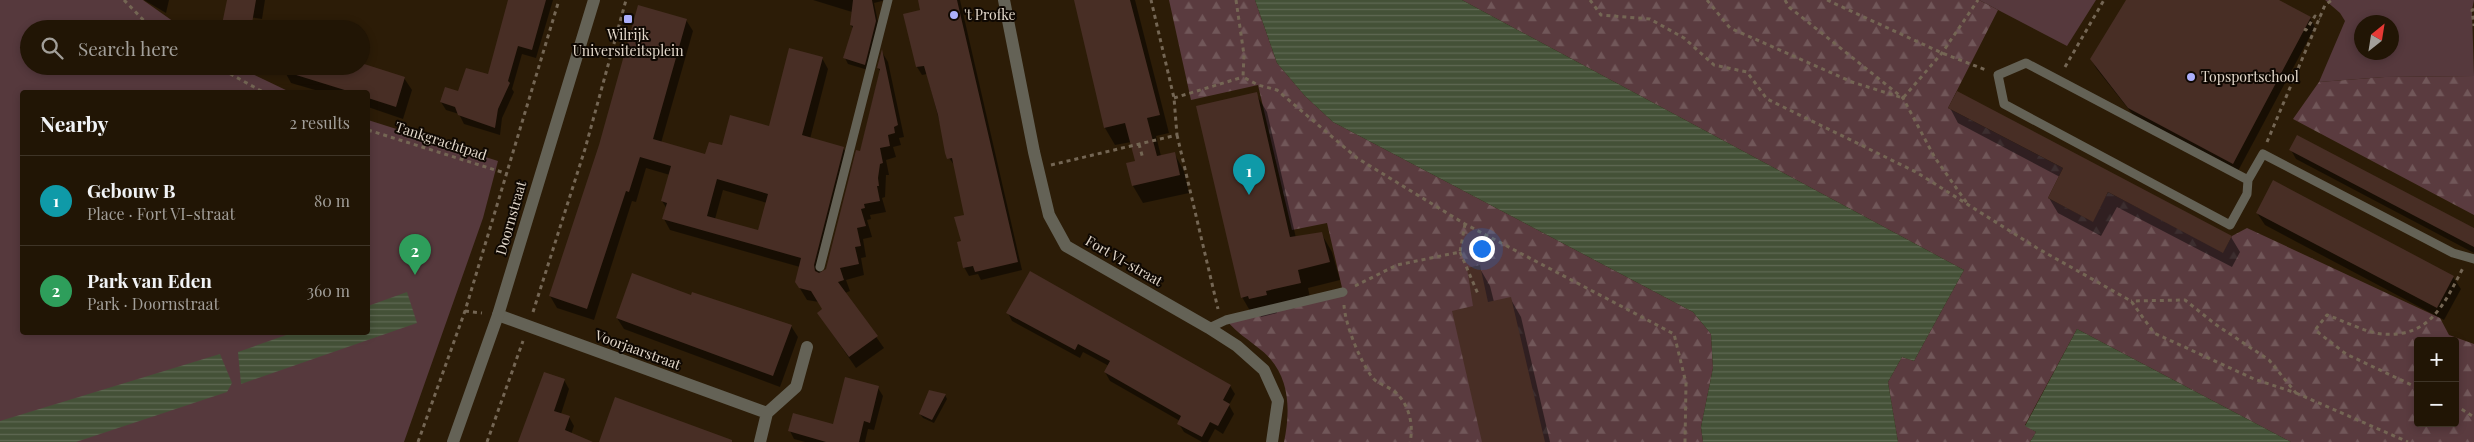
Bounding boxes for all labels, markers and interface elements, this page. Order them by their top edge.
place label: 't Profke [964,5,1016,24]
marker: 't Profke [948,9,960,21]
marker: Wilrijk Universiteitsplein [622,13,634,25]
north arrow [2354,15,2399,60]
search box [20,20,370,75]
place label: Wilrijk Universiteitsplein [572,25,684,60]
icon: search [38,34,66,62]
text: Search here [78,35,178,61]
place label: Topsportschool [2201,67,2299,86]
marker: Topsportschool [2185,71,2197,83]
text: Nearby [40,109,109,137]
text: 2 results [290,112,350,133]
street label: Tankgrachtpad [393,117,489,164]
pin: 1 [1233,154,1265,195]
text: Gebouw B [87,177,175,203]
street label: Doornstraat [491,178,530,257]
text: 1 [53,190,59,211]
text: 80 m [314,190,350,211]
text: Place · Fort VI-straat [87,203,235,224]
street label: Fort VI-straat [1082,231,1167,291]
pin: 2 [399,234,431,275]
your location [1469,236,1495,262]
text: Park van Eden [87,267,212,293]
text: 2 [52,280,60,301]
text: 360 m [307,280,350,301]
text: Park · Doornstraat [87,293,219,314]
street label: Voorjaarstraat [592,325,685,374]
map controls [2414,337,2459,427]
button: + [2414,337,2459,382]
button: − [2414,382,2459,427]

